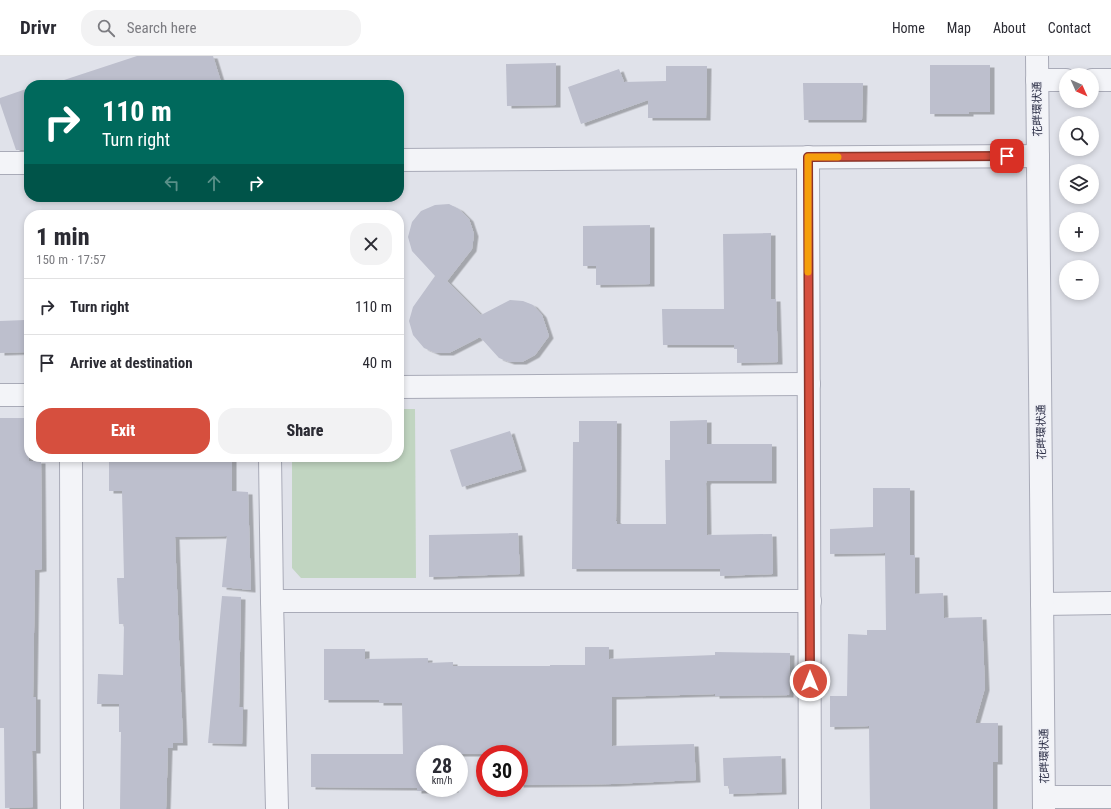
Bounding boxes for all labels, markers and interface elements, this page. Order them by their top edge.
search box [81,10,361,46]
text: Drivr [20,16,57,39]
icon: search [95,17,117,39]
text: Search here [127,19,196,37]
text: Home [892,20,925,36]
text: Map [947,20,971,36]
text: About [993,20,1026,36]
text: Contact [1048,20,1091,36]
north arrow [1059,68,1099,108]
map controls [1059,68,1099,300]
street label: 花畔環状通 [1031,81,1044,137]
text: 110 m [102,95,172,128]
icon: right [36,96,88,148]
button: search [1059,116,1099,156]
text: Turn right [102,129,170,150]
pin [990,139,1024,173]
icon: arrive [996,145,1018,167]
button: layers [1059,164,1099,204]
icon: left [161,172,183,194]
icon: ahead [203,172,225,194]
icon: right [245,172,267,194]
button: + [1059,212,1099,252]
text: 1 min [36,223,90,251]
button: close [350,223,392,265]
text: 150 m · 17:57 [36,252,106,267]
button: − [1059,260,1099,300]
icon: right [36,296,58,318]
text: Turn right [70,298,129,316]
text: 110 m [355,298,392,316]
icon: arrive [36,352,58,374]
text: Arrive at destination [70,354,193,372]
text: 40 m [362,354,392,372]
street label: 花畔環状通 [1035,404,1048,460]
button: Exit [36,408,210,454]
button: Share [218,408,392,454]
position arrow [789,660,831,702]
street label: 花畔環状通 [1038,728,1051,784]
speed limit sign: 30 [476,745,528,797]
text: 28 [432,754,452,778]
text: km/h [432,775,452,786]

